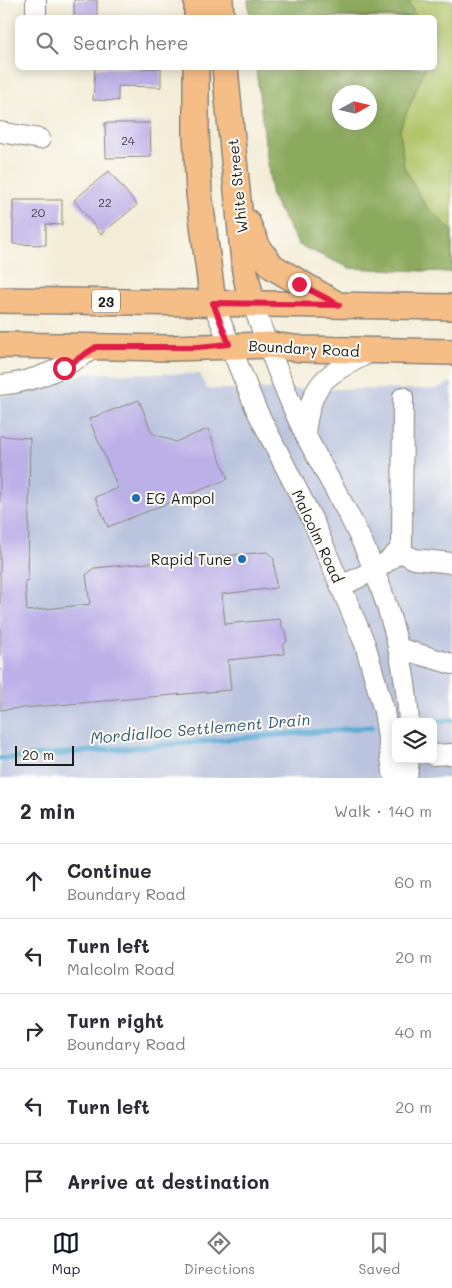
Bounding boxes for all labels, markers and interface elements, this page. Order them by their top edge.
search box [15,15,437,70]
icon: search [33,29,61,57]
text: Search here [73,30,189,55]
north arrow [332,85,377,130]
house number: 24 [121,132,135,148]
street label: White Street [222,138,252,234]
house number: 22 [98,194,112,210]
house number: 20 [31,204,46,220]
route end [288,273,311,296]
road number: 23 [92,290,120,312]
street label: Boundary Road [248,335,360,361]
route start [53,357,76,380]
street label: Malcolm Road [288,486,348,586]
place label: EG Ampol [146,488,215,508]
marker: EG Ampol [130,492,142,504]
place label: Rapid Tune [151,549,232,569]
marker: Rapid Tune [236,553,248,565]
water label: Mordialloc Settlement Drain [89,708,311,748]
map controls [392,718,437,763]
button: layers [392,718,437,763]
scale bar [15,743,74,766]
text: 20 m [22,745,54,764]
text: 2 min [20,797,75,824]
text: Walk · 140 m [334,800,432,821]
text: Continue [67,858,152,883]
icon: ahead [20,867,48,895]
text: 60 m [395,871,432,892]
text: Boundary Road [67,883,186,904]
text: Turn left [67,933,150,958]
icon: left [20,942,48,970]
text: 20 m [395,946,432,967]
text: Malcolm Road [67,958,174,979]
text: Turn right [67,1008,164,1033]
icon: right [20,1017,48,1045]
text: 40 m [395,1021,432,1042]
text: Boundary Road [67,1033,186,1054]
icon: left [20,1092,48,1120]
text: Turn left [67,1094,150,1119]
text: 20 m [395,1096,432,1117]
icon: arrive [20,1167,48,1195]
text: Arrive at destination [67,1169,270,1194]
tab: Map [52,1229,80,1278]
tab: Directions [184,1229,255,1278]
tab: Saved [359,1229,400,1278]

